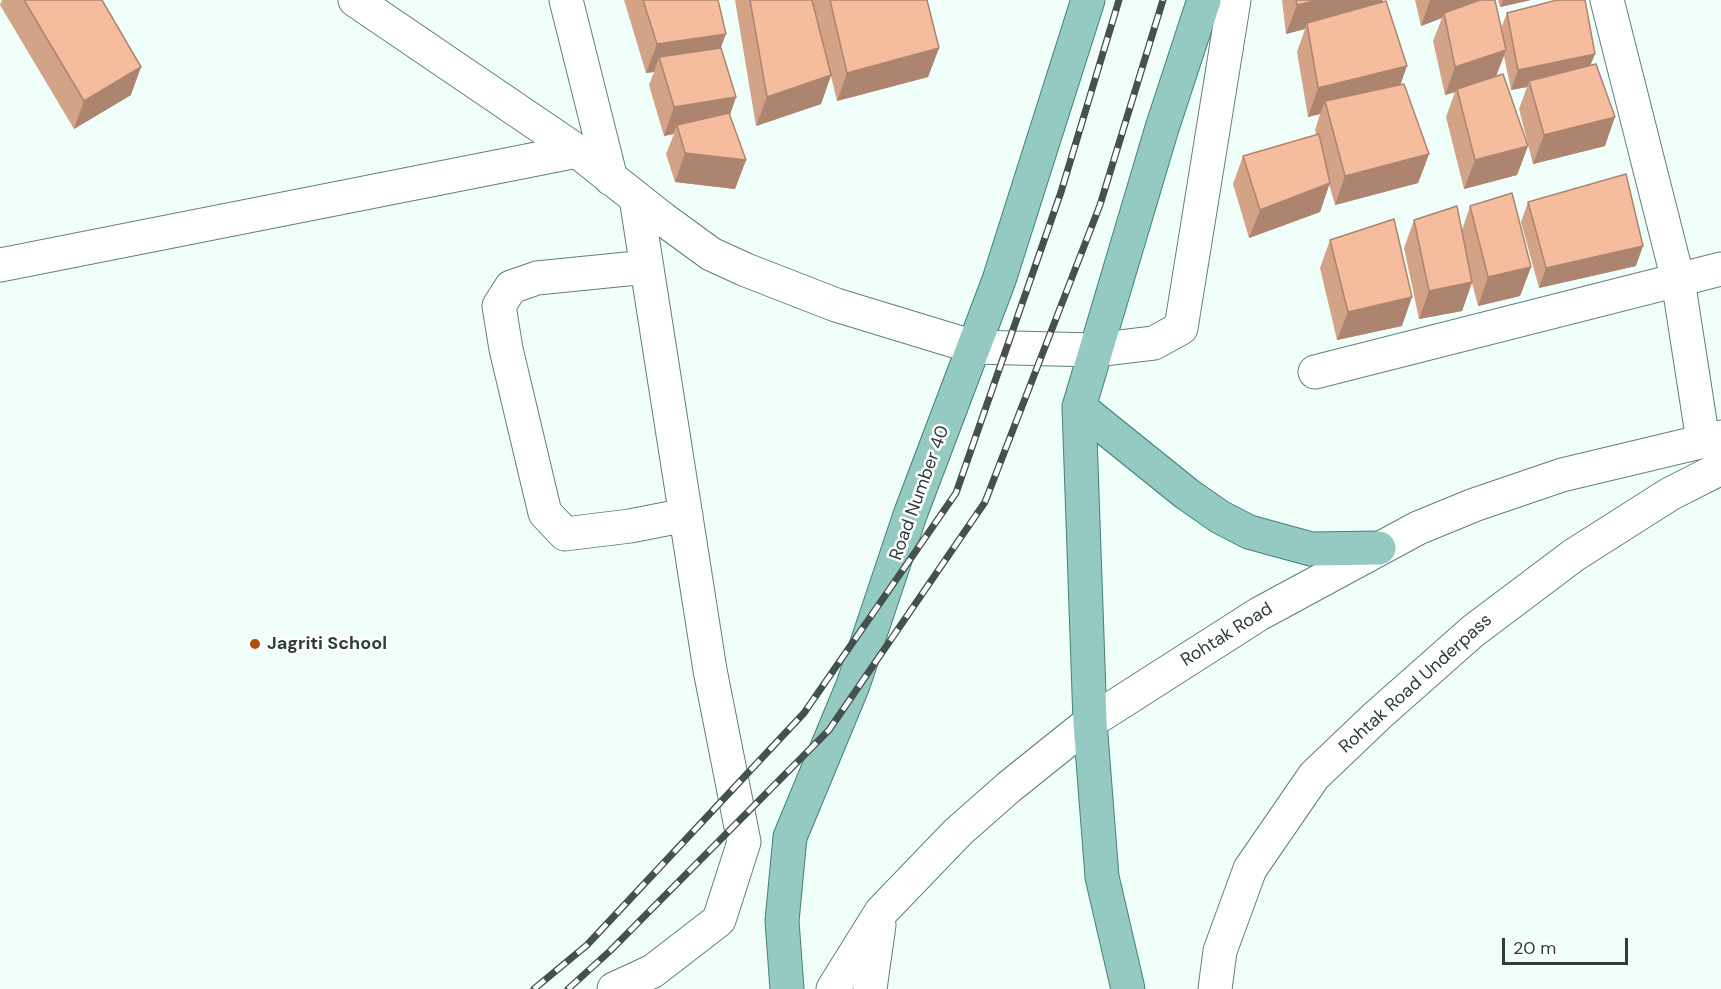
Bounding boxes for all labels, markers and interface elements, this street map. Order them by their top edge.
street label: Road Number 40 [886,423,954,563]
street label: Rohtak Road [1177,598,1277,672]
street label: Rohtak Road Underpass [1335,610,1497,758]
place label: Jagriti School [267,633,387,655]
marker: Jagriti School [248,637,262,651]
scale bar [1505,926,1631,964]
text: 20 m [1513,936,1556,960]

